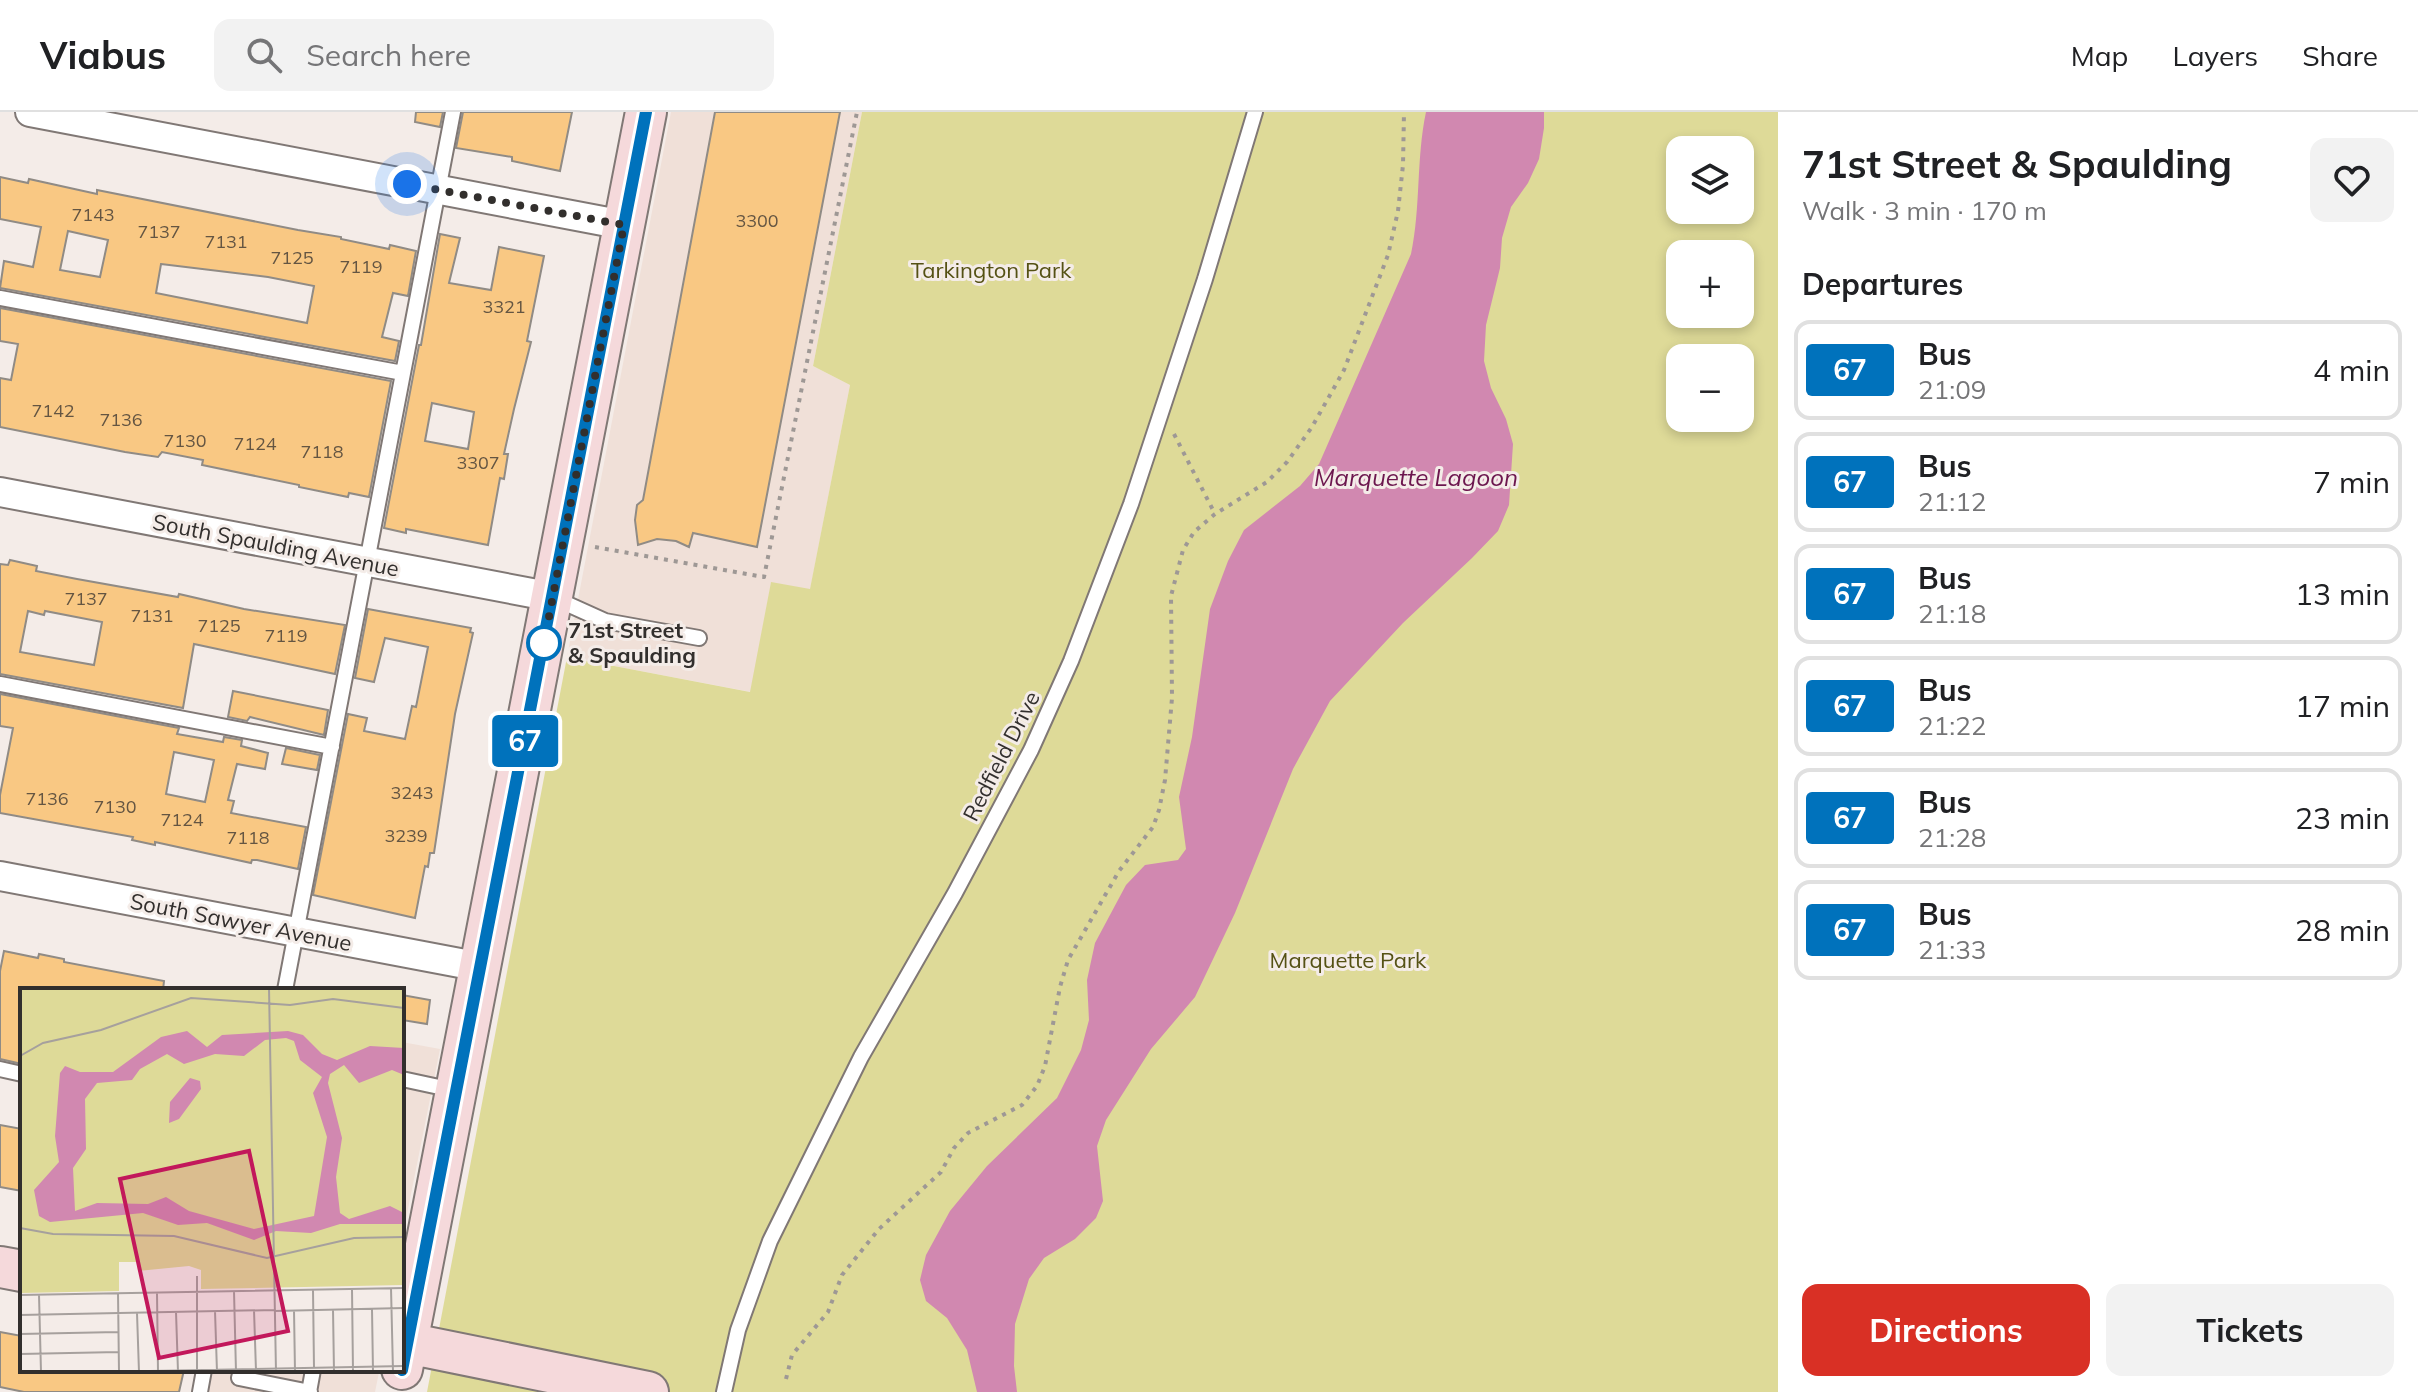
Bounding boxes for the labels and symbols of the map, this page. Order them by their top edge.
your location [387,164,427,204]
house number: 7143 [71,203,115,226]
house number: 3300 [735,209,779,232]
house number: 7137 [137,220,181,243]
house number: 7131 [204,230,248,253]
house number: 7125 [270,246,314,269]
house number: 7119 [339,255,383,278]
park label: Tarkington Park [911,256,1072,284]
house number: 3321 [482,295,526,318]
house number: 7142 [31,399,75,422]
house number: 7136 [99,408,143,431]
house number: 7130 [163,429,207,452]
house number: 7124 [233,432,277,455]
house number: 7118 [300,440,344,463]
house number: 3307 [456,451,500,474]
water label: Marquette Lagoon [1314,462,1518,492]
street label: South Spaulding Avenue [150,507,402,583]
house number: 7137 [64,587,108,610]
house number: 7131 [130,604,174,627]
house number: 7125 [197,614,241,637]
place label: 71st Street & Spaulding [568,616,696,669]
house number: 7119 [264,624,308,647]
marker: 71st Street & Spaulding [527,626,561,660]
street label: Redfield Drive [956,686,1046,826]
line badge: 67 [489,715,561,767]
house number: 3243 [390,781,434,804]
house number: 7136 [25,787,69,810]
house number: 7130 [93,795,137,818]
house number: 7124 [160,808,204,831]
house number: 3239 [384,824,428,847]
house number: 7118 [226,826,270,849]
street label: South Sawyer Avenue [128,887,354,957]
park label: Marquette Park [1270,946,1427,974]
inset map [20,988,404,1372]

